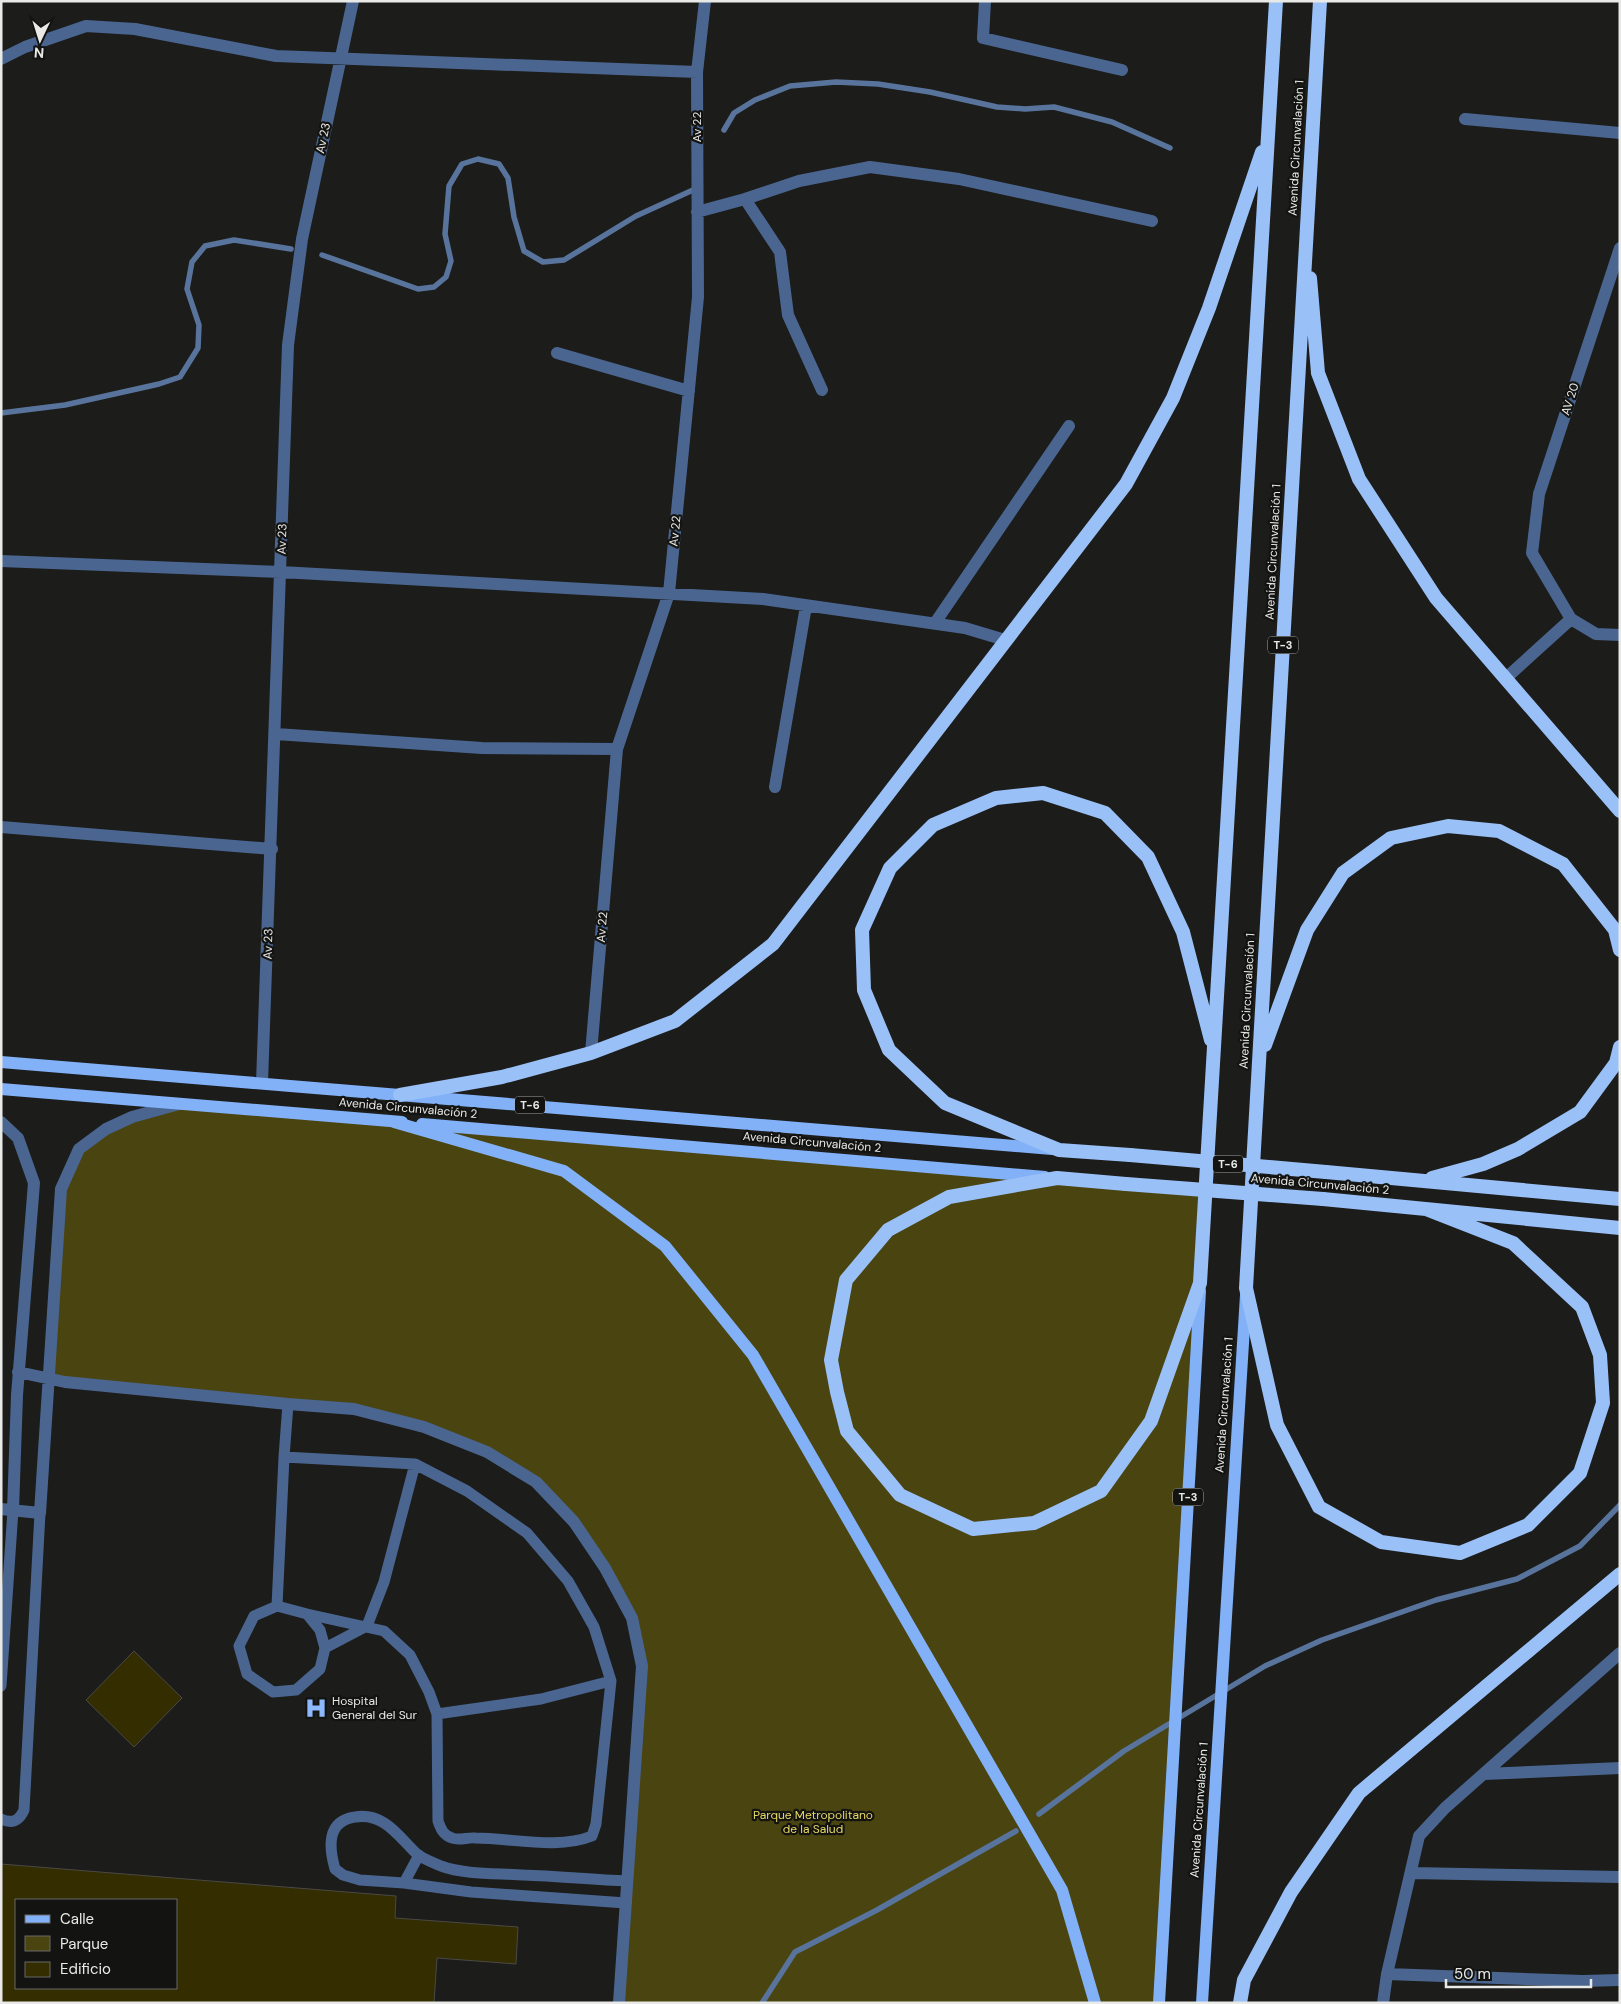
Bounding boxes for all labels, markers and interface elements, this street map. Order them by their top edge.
north arrow [15,15,65,65]
text: N [33,44,45,62]
street label: Avenida Circunvalación 1 [1284,80,1308,216]
street label: Av 22 [689,112,705,142]
street label: Av 23 [312,121,334,155]
street label: AV 20 [1557,381,1583,417]
street label: Avenida Circunvalación 1 [1261,484,1285,620]
street label: Av 22 [665,515,685,547]
street label: Av 23 [273,523,291,555]
road number: T-3 [1268,636,1298,654]
street label: Av 22 [593,911,611,943]
street label: Av 23 [259,928,277,960]
street label: Avenida Circunvalación 1 [1235,933,1259,1069]
street label: Avenida Circunvalación 2 [338,1094,478,1122]
road number: T-6 [515,1096,545,1114]
street label: Avenida Circunvalación 2 [742,1128,882,1156]
road number: T-6 [1213,1156,1243,1172]
street label: Avenida Circunvalación 2 [1250,1170,1390,1198]
street label: Avenida Circunvalación 1 [1211,1337,1237,1473]
road number: T-3 [1173,1488,1203,1505]
place label: Hospital General del Sur [332,1693,417,1723]
hospital icon: Hospital General del Sur [303,1695,329,1721]
street label: Avenida Circunvalación 1 [1186,1742,1212,1878]
park label: Parque Metropolitano de la Salud [753,1807,873,1837]
legend [15,1899,178,1989]
text: Calle [60,1909,94,1929]
text: Parque [60,1934,108,1954]
scale bar [1446,1956,1591,1988]
text: Edificio [60,1959,111,1979]
text: 50 m [1454,1964,1491,1984]

